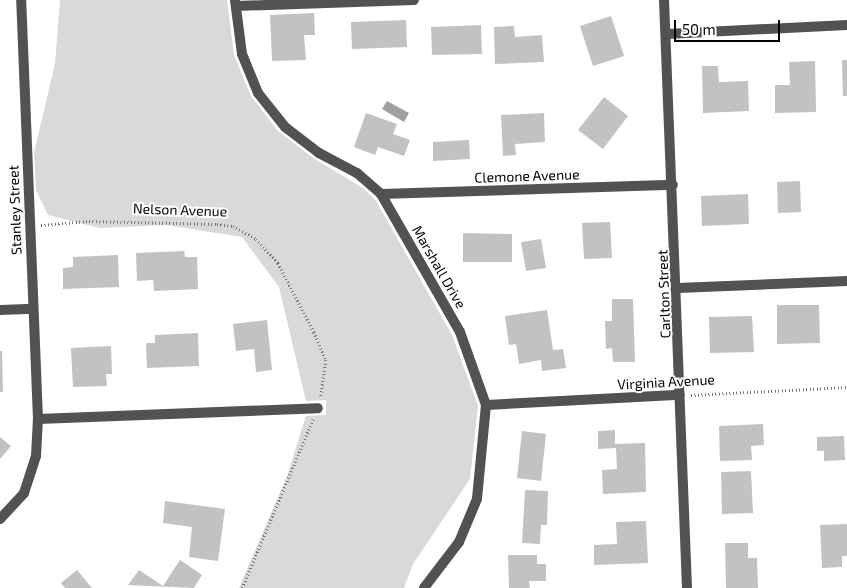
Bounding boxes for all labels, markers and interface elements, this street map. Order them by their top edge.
scale bar [677,10,783,42]
text: 50 m [682,20,716,38]
street label: Stanley Street [5,165,25,255]
street label: Clemone Avenue [474,166,580,186]
street label: Nelson Avenue [132,200,228,220]
street label: Marshall Drive [408,222,470,312]
street label: Carlton Street [654,249,674,339]
street label: Virginia Avenue [617,371,715,393]

